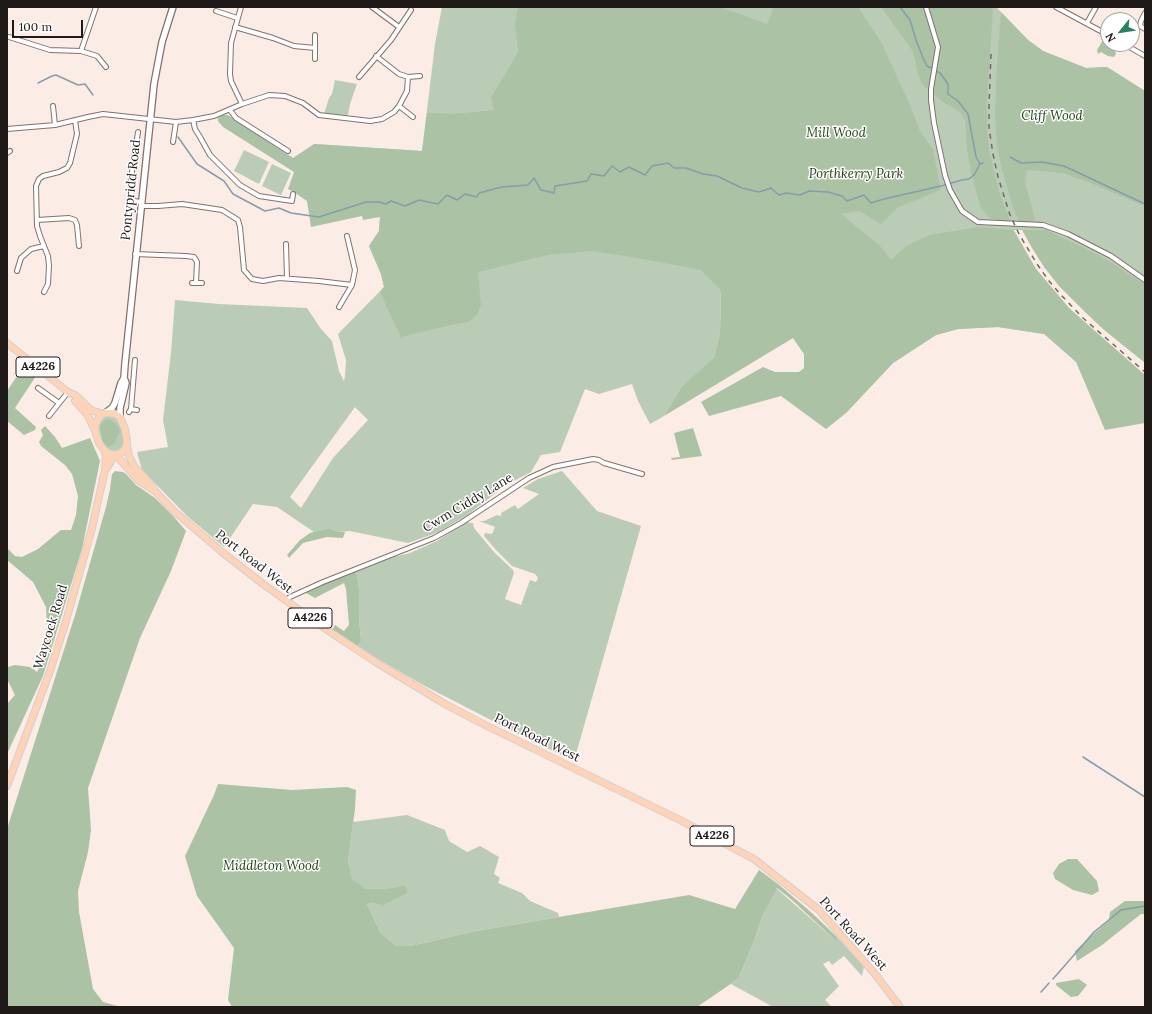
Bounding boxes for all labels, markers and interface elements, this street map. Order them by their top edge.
scale bar [14,12,85,38]
north arrow [1100,12,1140,52]
text: 100 m [19,19,52,34]
text: N [1102,30,1119,45]
park label: Cliff Wood [1021,108,1083,124]
park label: Mill Wood [806,125,866,141]
street label: Pontypridd Road [118,139,144,241]
park label: Porthkerry Park [809,166,903,182]
road number: A4226 [16,357,60,377]
street label: Cwm Ciddy Lane [420,470,516,536]
street label: Port Road West [212,527,296,597]
street label: Waycock Road [31,583,71,671]
road number: A4226 [288,608,332,628]
street label: Port Road West [492,710,582,766]
road number: A4226 [690,826,734,846]
park label: Middleton Wood [223,858,319,874]
street label: Port Road West [816,894,890,974]

